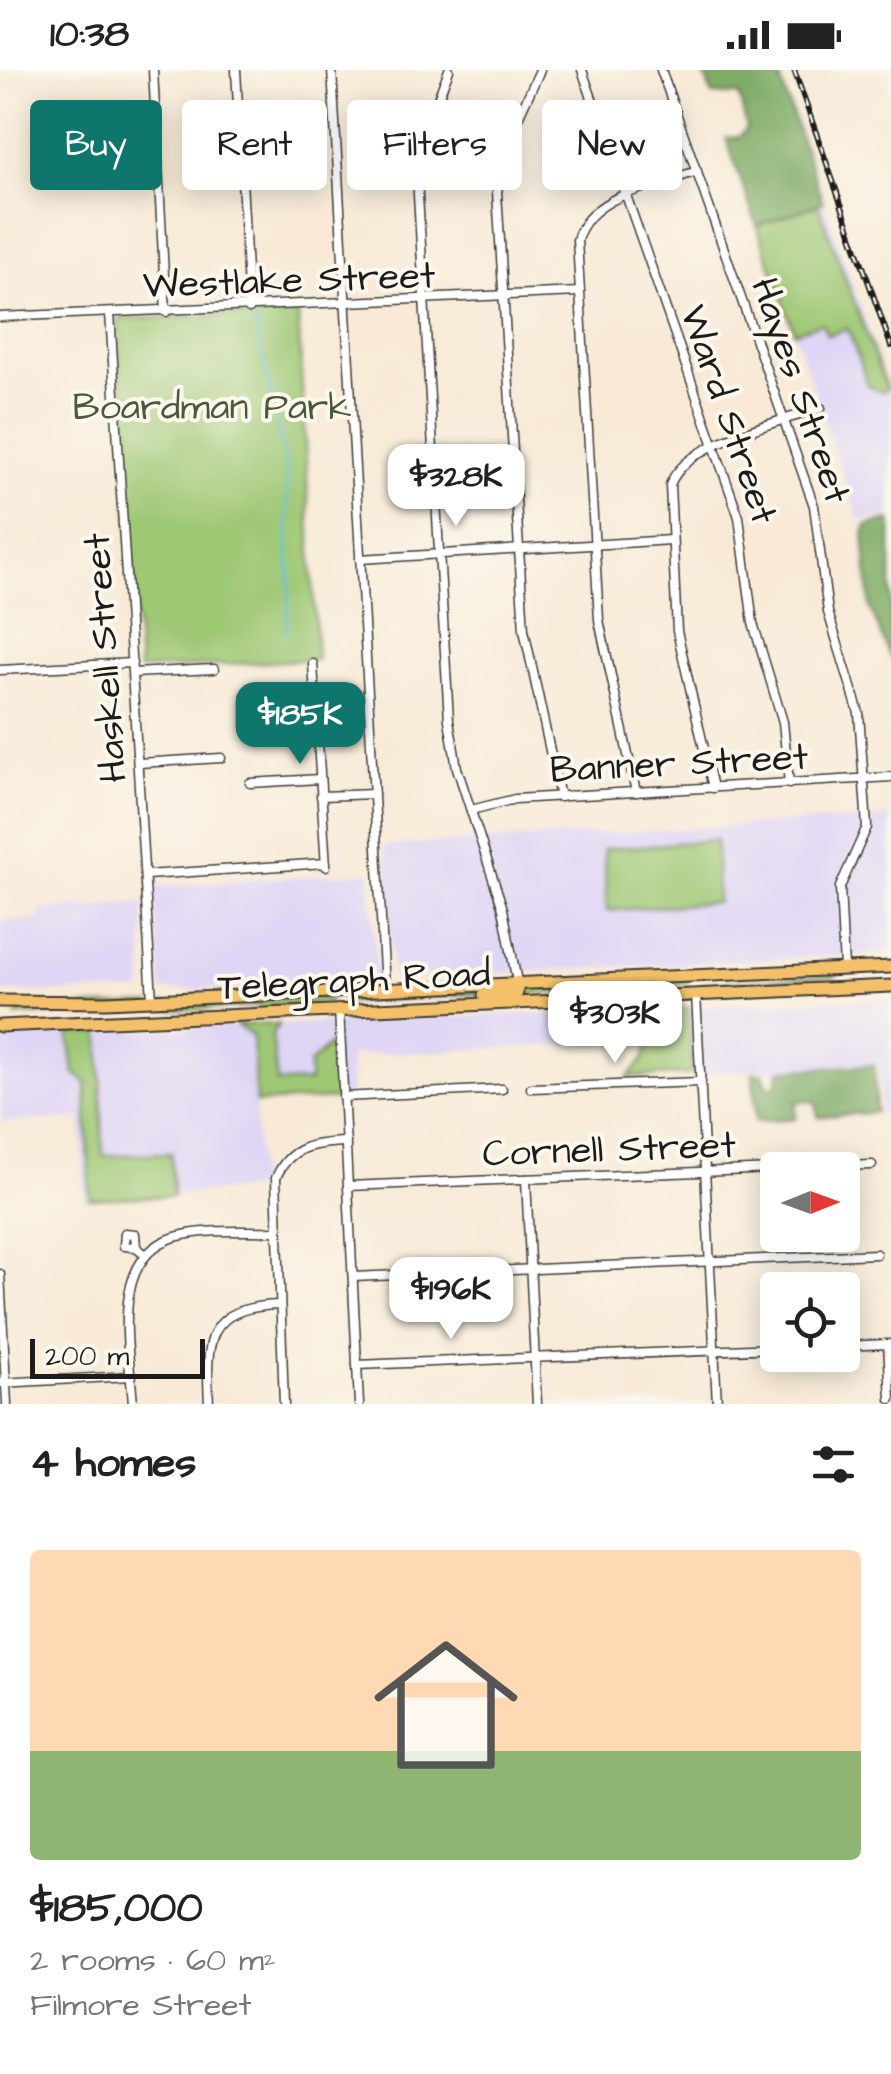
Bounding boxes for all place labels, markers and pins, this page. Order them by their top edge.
pin: $328K [386,444,526,529]
pin: $185K [230,682,370,767]
pin: $303K [545,981,685,1066]
pin: $196K [381,1257,521,1342]

